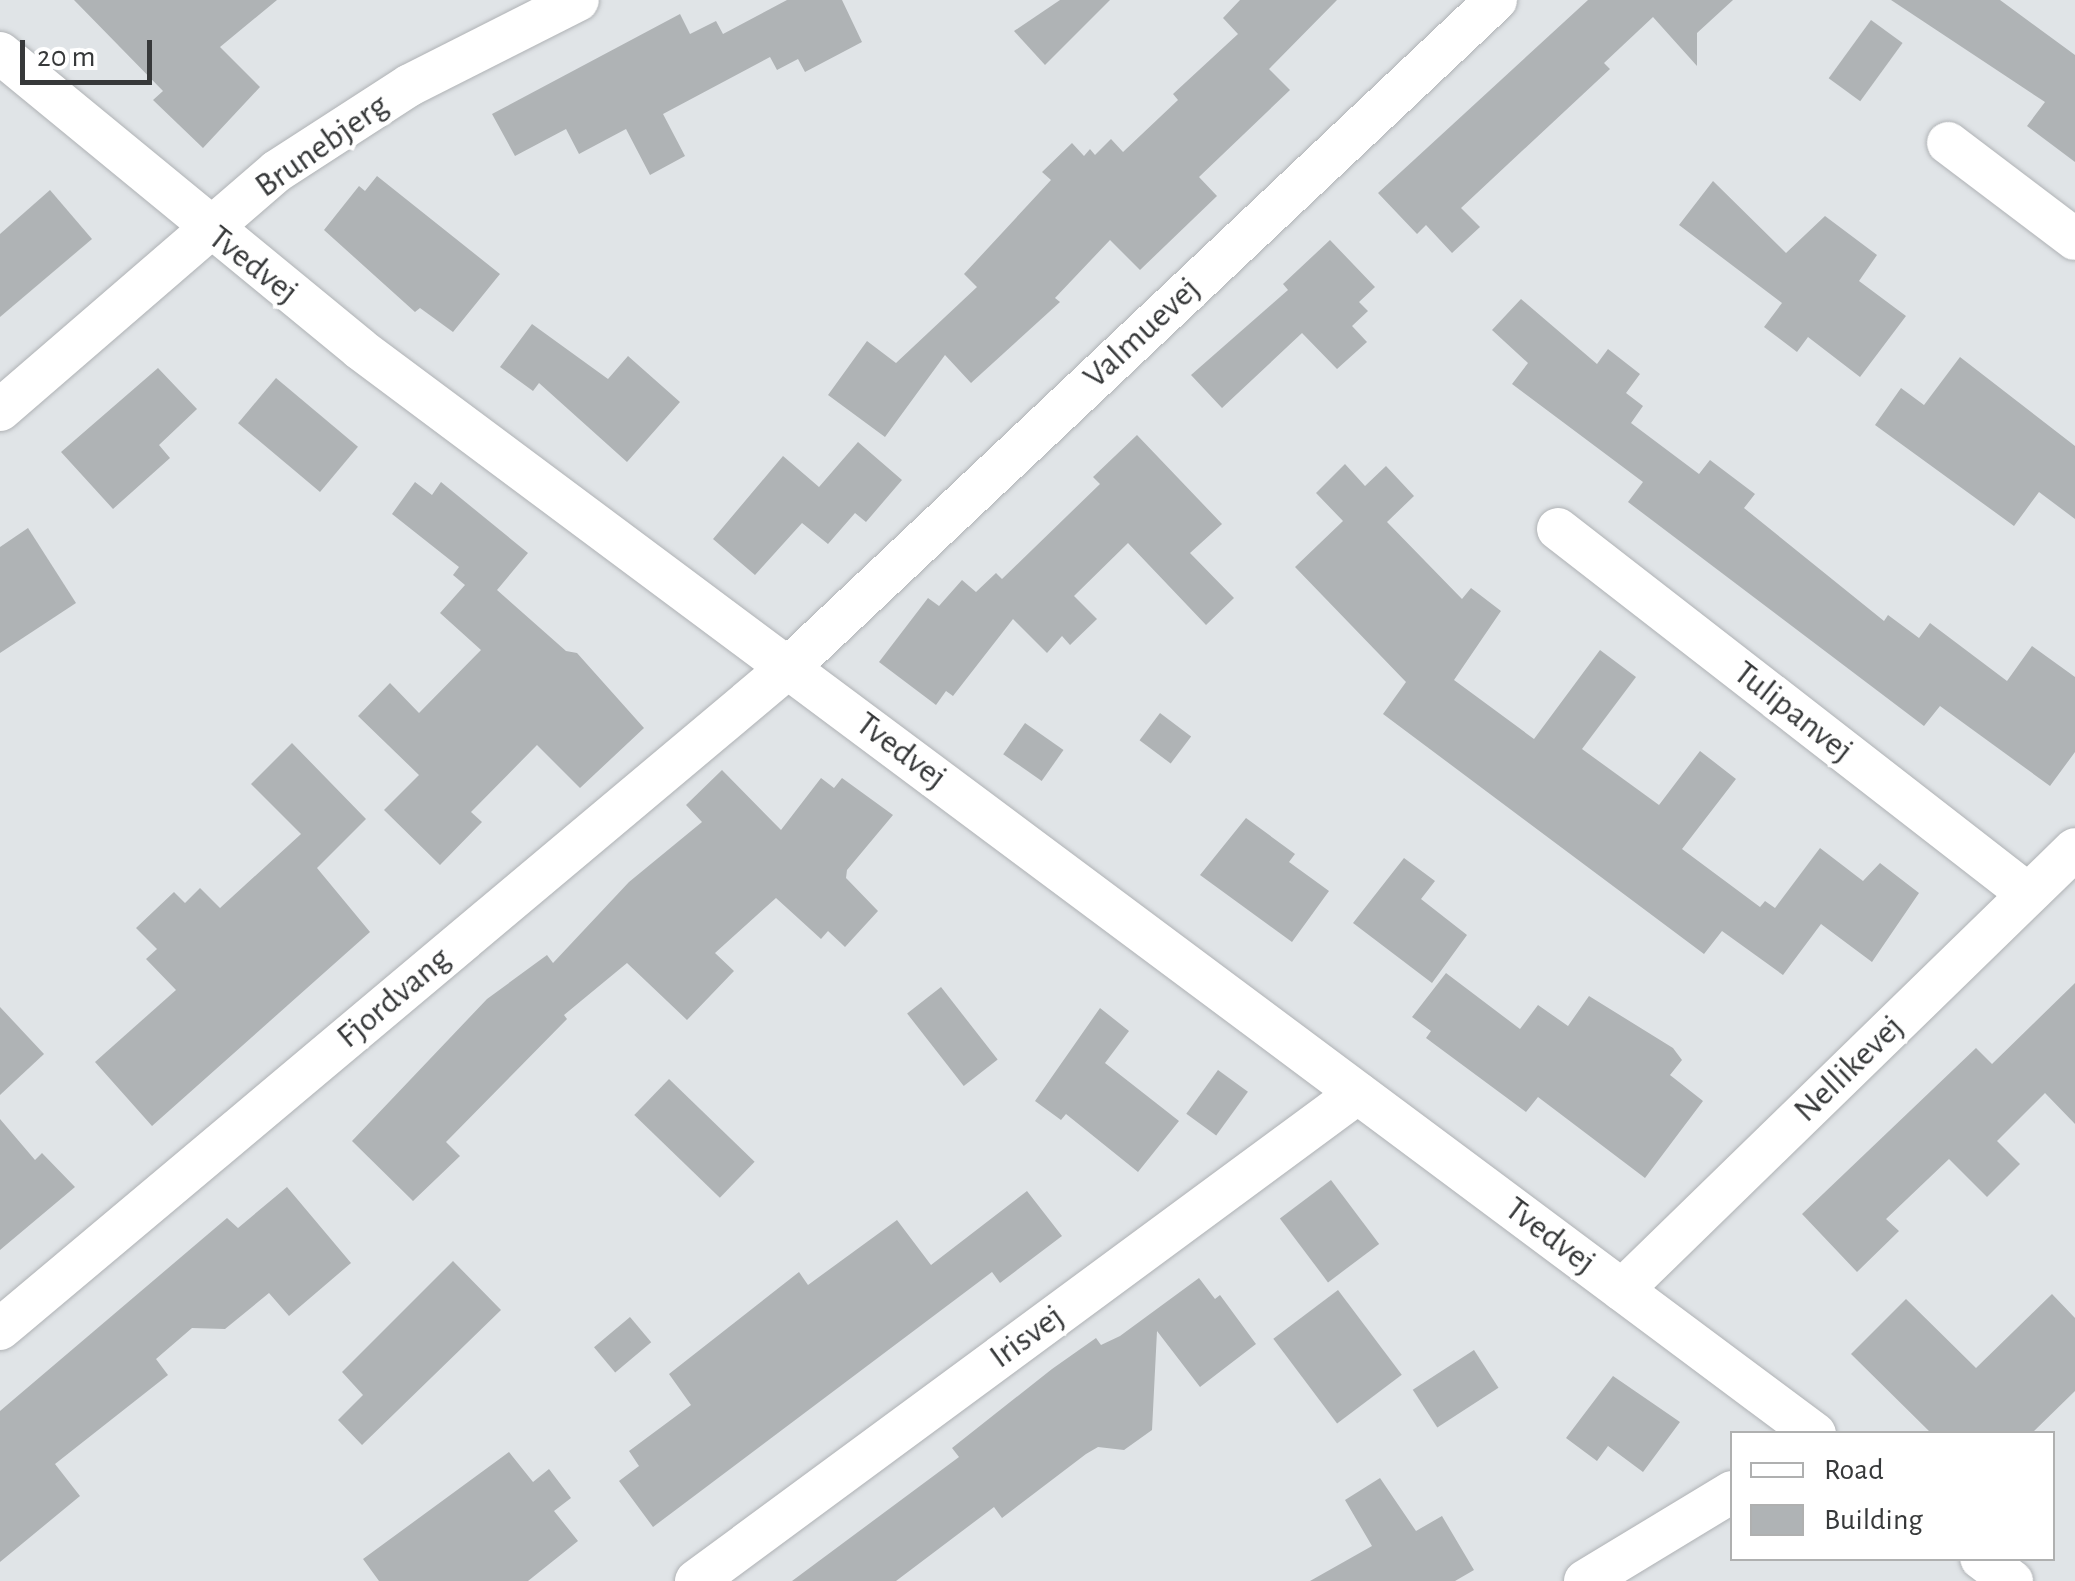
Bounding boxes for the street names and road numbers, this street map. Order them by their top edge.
street label: Brunebjerg [247,85,397,207]
street label: Tvedvej [199,217,307,313]
street label: Valmuevej [1075,268,1209,398]
street label: Tulipanvej [1725,652,1861,772]
street label: Tvedvej [847,703,955,799]
street label: Fjordvang [328,938,460,1058]
street label: Nellikevej [1785,1007,1913,1131]
street label: Tvedvej [1496,1188,1604,1284]
street label: Irisvej [982,1296,1072,1378]

